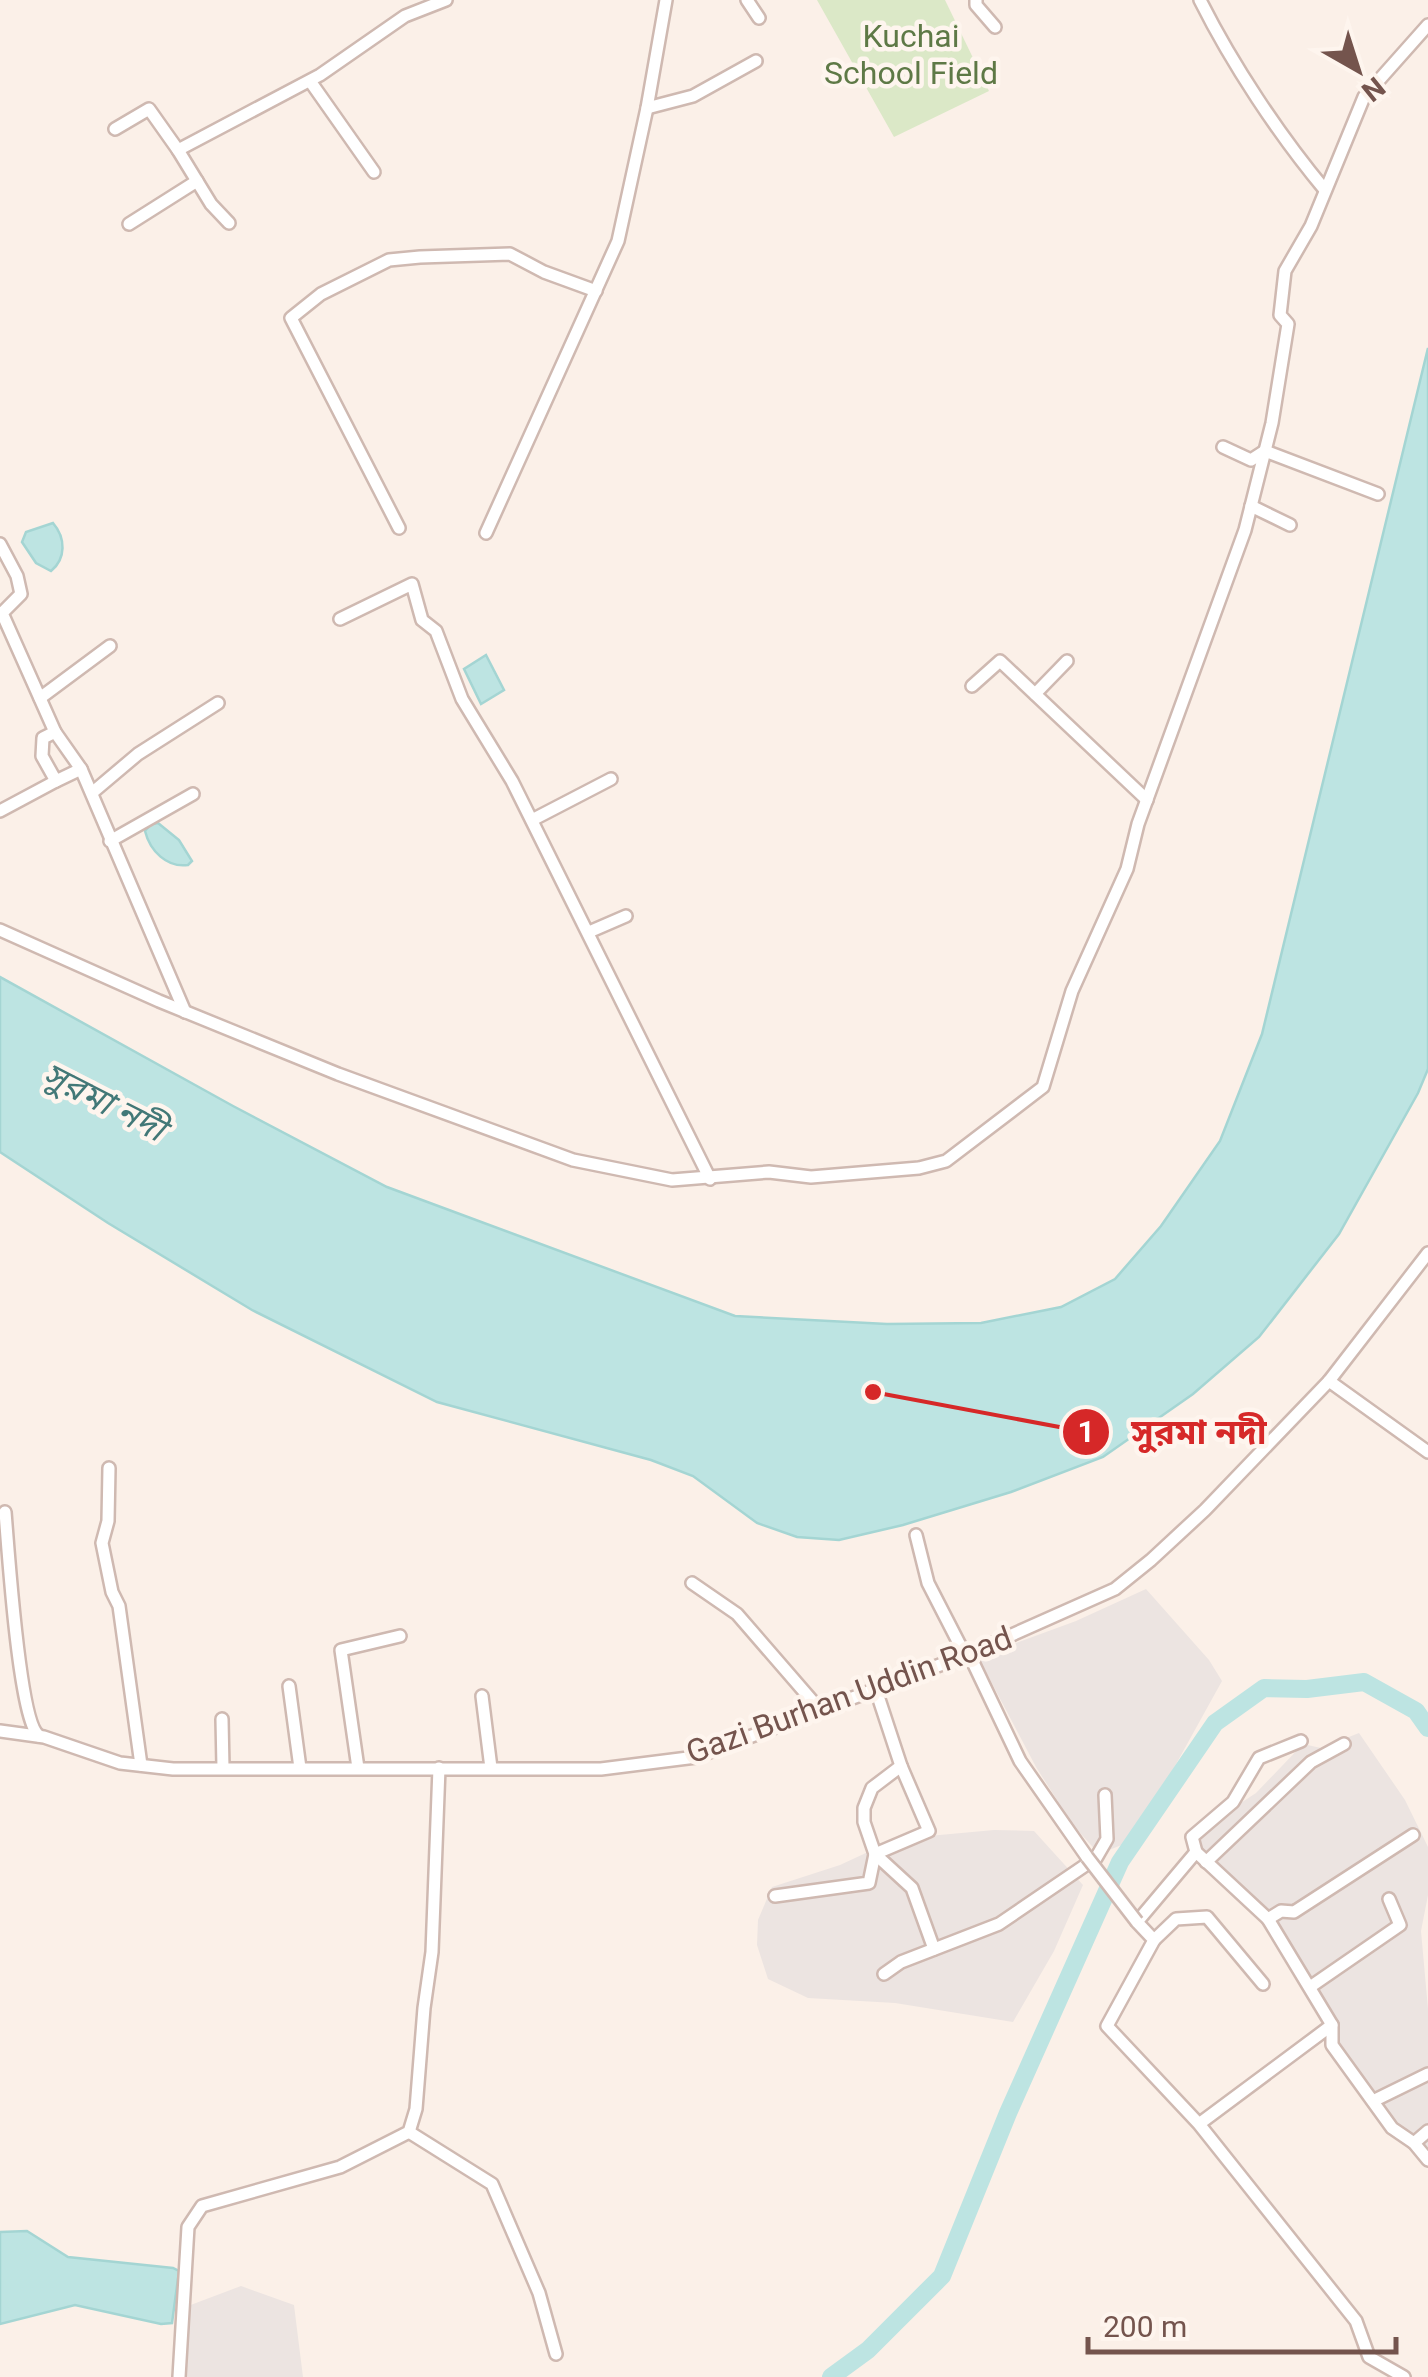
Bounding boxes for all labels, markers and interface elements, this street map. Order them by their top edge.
park label: Kuchai School Field [824,17,998,92]
north arrow [1308,20,1408,120]
text: N [1355,70,1391,108]
water label: সুরমা নদী [36,1054,178,1153]
callout: সুরমা নদী [1061,1399,1287,1464]
text: সুরমা নদী [1130,1412,1268,1453]
text: 1 [1077,1414,1095,1449]
street label: Gazi Burhan Uddin Road [681,1618,1017,1772]
scale bar [1088,2292,1396,2354]
text: 200 m [1103,2309,1187,2344]

